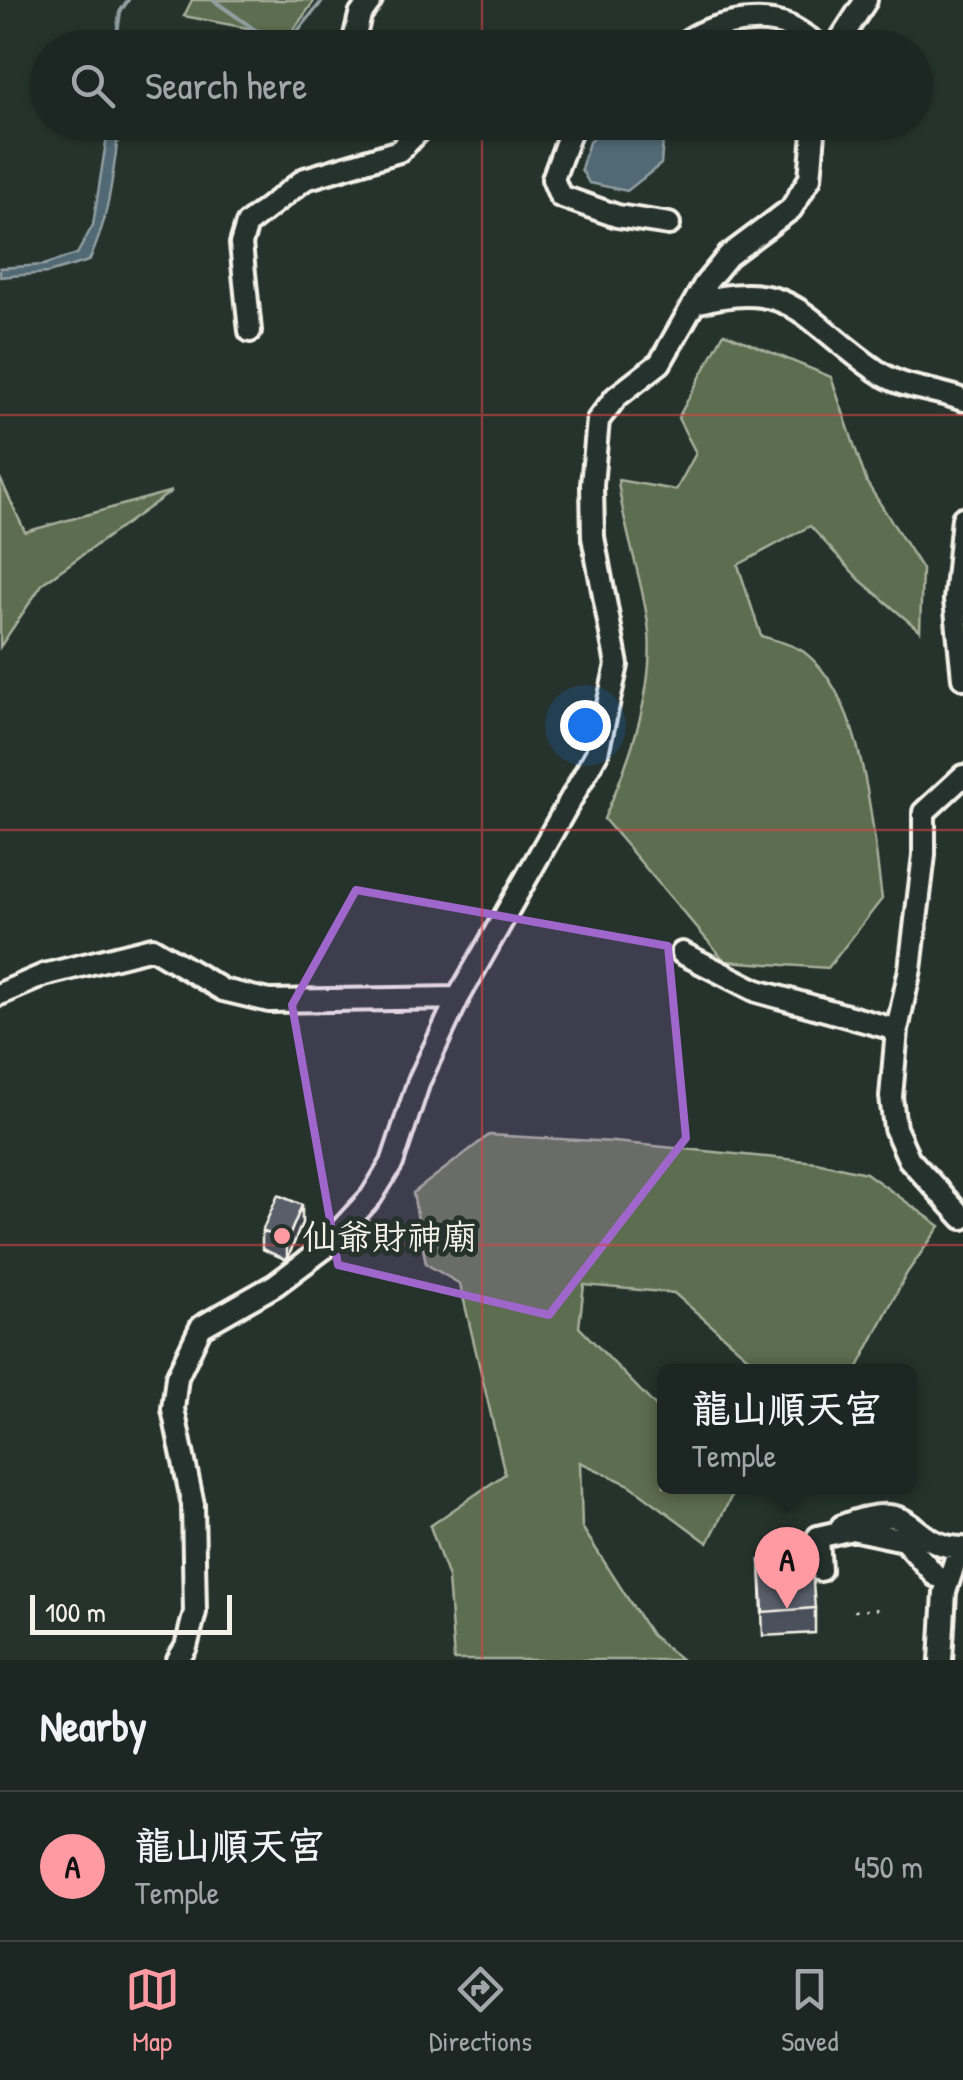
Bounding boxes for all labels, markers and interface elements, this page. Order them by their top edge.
search box [30,30,933,140]
icon: search [65,58,120,113]
text: Search here [145,59,307,111]
your location [560,700,611,751]
place label: 仙爺財神廟 [302,1213,477,1260]
marker: 仙爺財神廟 [271,1225,293,1247]
popup [657,1364,917,1494]
text: 龍山順天宮 [692,1382,882,1434]
text: Temple [692,1434,776,1477]
pin: A [754,1526,820,1609]
scale bar [30,1590,232,1634]
text: 100 m [45,1593,106,1631]
text: Nearby [40,1697,147,1754]
text: 龍山順天宮 [135,1819,325,1871]
text: A [65,1845,80,1888]
text: 450 m [854,1845,923,1888]
text: Temple [135,1871,219,1914]
tab: Map [125,1962,180,2060]
tab: Directions [429,1962,532,2060]
tab: Saved [781,1962,838,2060]

